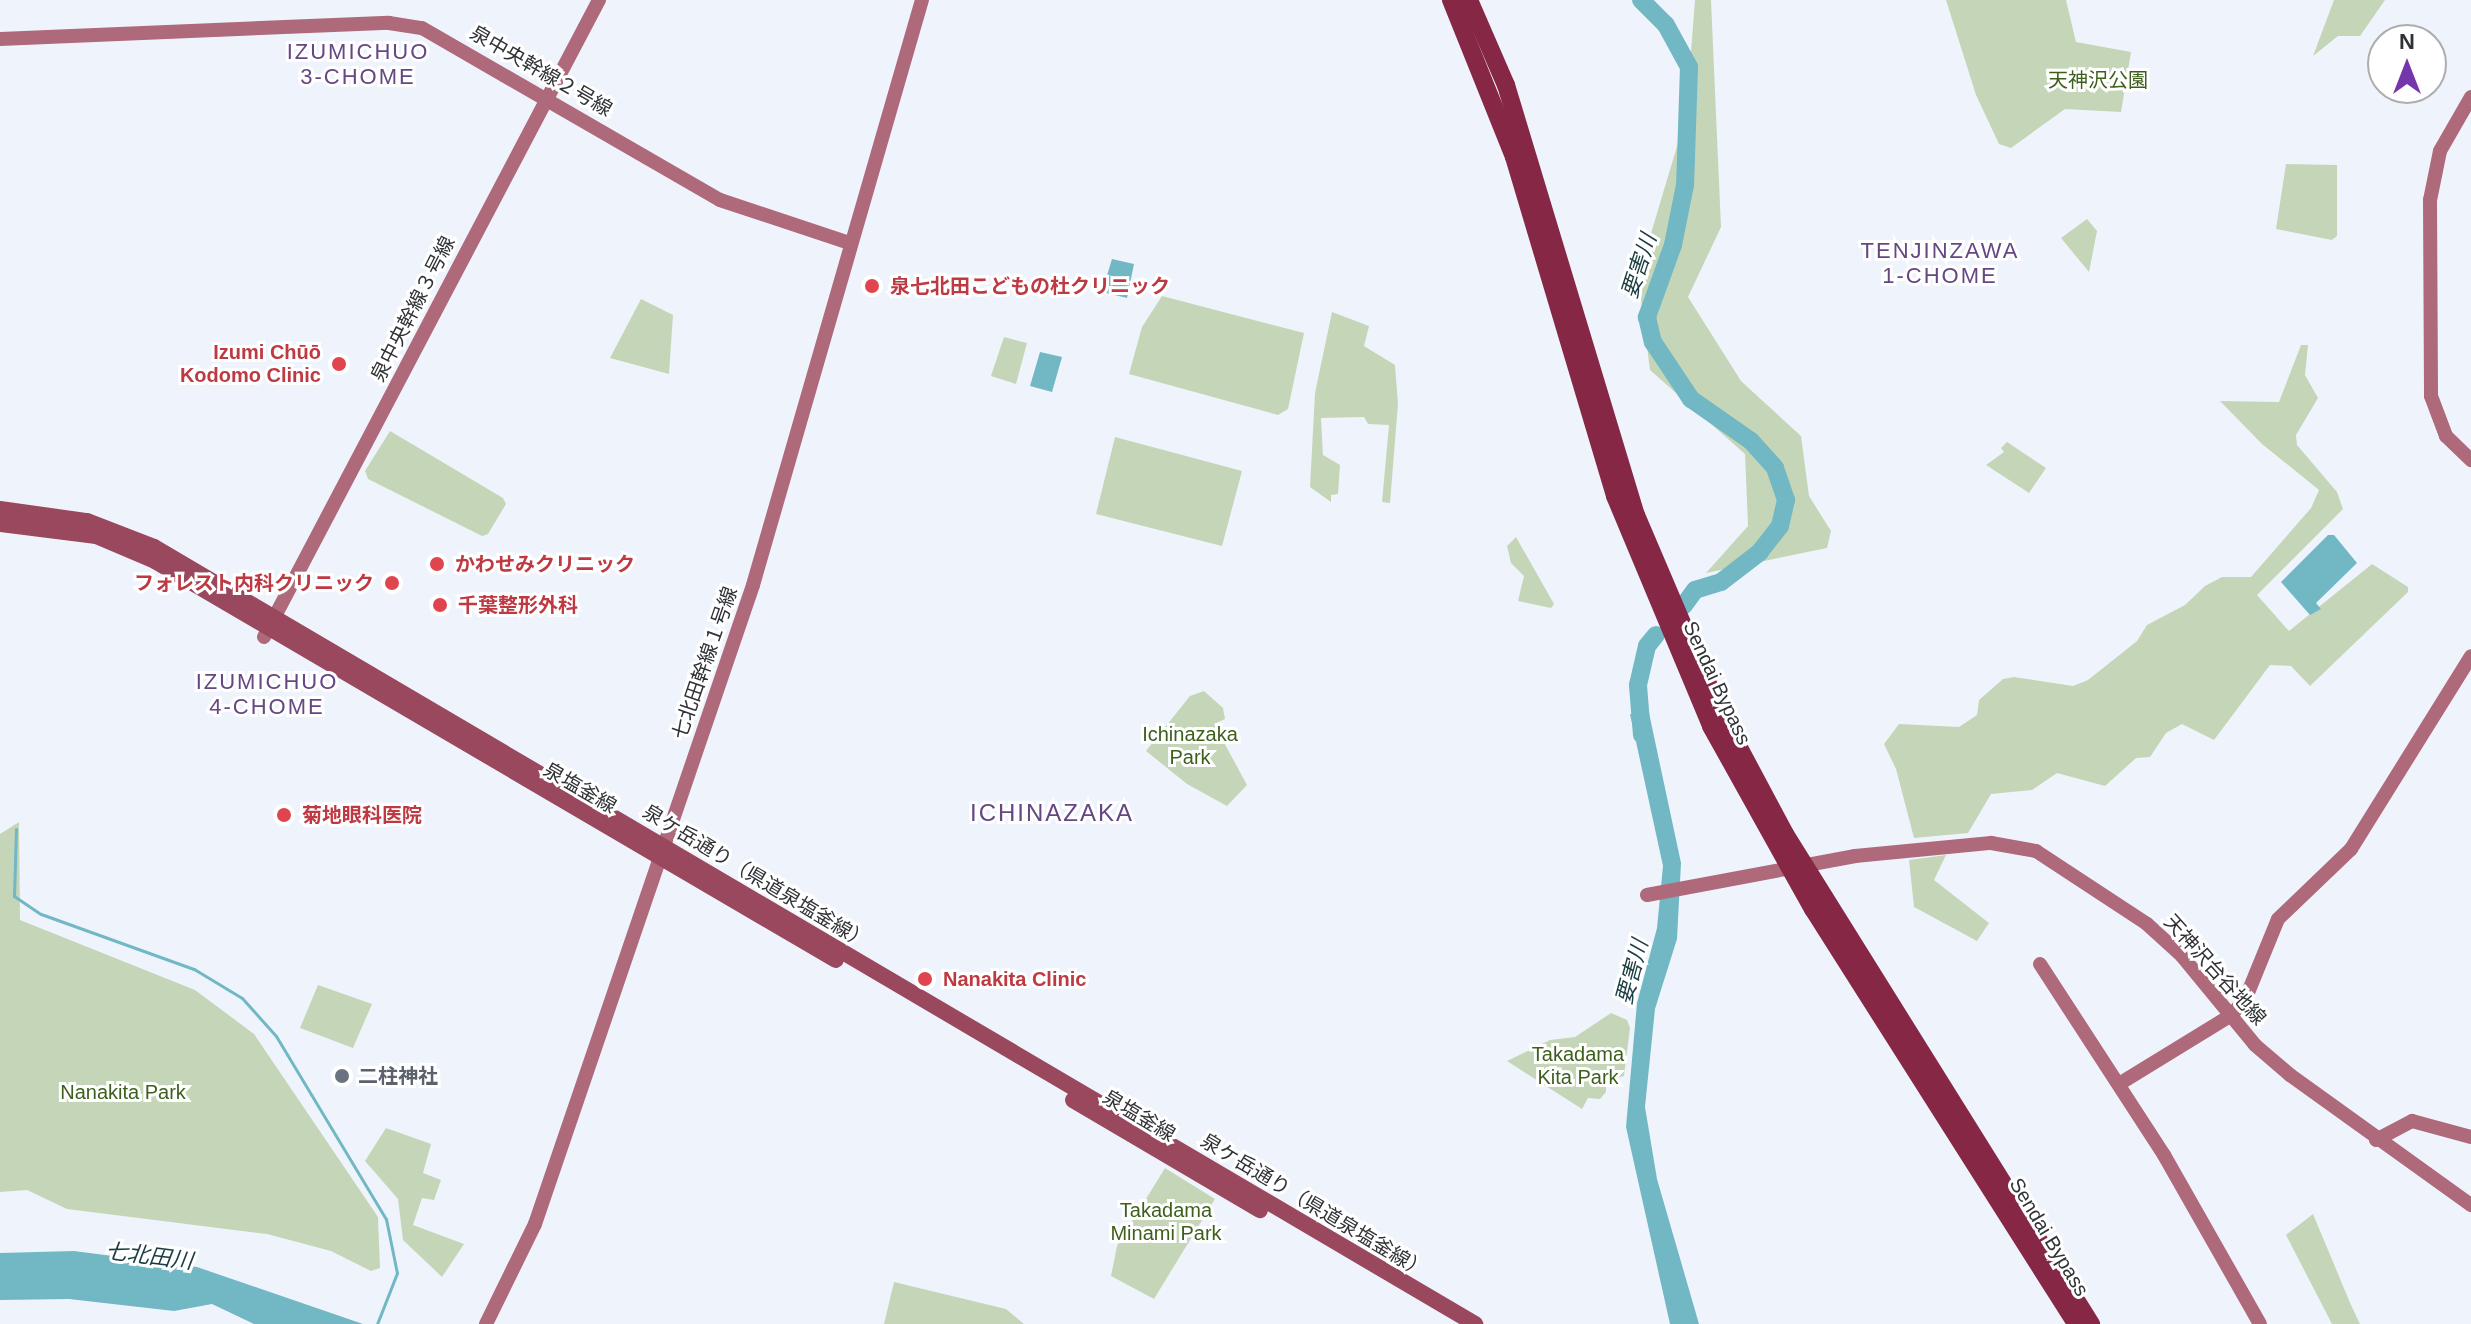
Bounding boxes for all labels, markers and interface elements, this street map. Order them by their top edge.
street label: 泉中央幹線２号線 [466,21,616,121]
north arrow [2367,24,2447,104]
text: N [2399,29,2415,54]
district label: IZUMICHUO 3-CHOME [287,38,429,90]
park label: 天神沢公園 [2048,68,2148,92]
water label: 要害川 [1616,231,1662,301]
street label: 泉中央幹線３号線 [366,232,460,386]
district label: TENJINZAWA 1-CHOME [1861,237,2019,288]
place label: 泉七北田こどもの杜クリニック [890,274,1170,298]
marker: 泉七北田こどもの杜クリニック [861,275,883,297]
place label: Izumi Chūō Kodomo Clinic [180,340,321,387]
marker: Izumi Chūō Kodomo Clinic [328,353,350,375]
place label: かわせみクリニック [455,552,635,576]
marker: かわせみクリニック [426,553,448,575]
place label: フォレスト内科クリニック [134,571,374,595]
marker: フォレスト内科クリニック [381,572,403,594]
street label: 七北田幹線１号線 [668,583,742,743]
place label: 千葉整形外科 [458,593,578,617]
marker: 千葉整形外科 [429,594,451,616]
street label: Sendai Bypass [1678,617,1756,749]
district label: IZUMICHUO 4-CHOME [196,668,338,720]
park label: Ichinazaka Park [1142,722,1238,769]
street label: 泉塩釜線 [539,758,621,818]
district label: ICHINAZAKA [970,799,1134,827]
street label: 泉ケ岳通り（県道泉塩釜線） [638,800,874,954]
place label: 菊地眼科医院 [302,803,422,827]
marker: 菊地眼科医院 [273,804,295,826]
street label: 天神沢台谷地線 [2159,910,2271,1030]
water label: 要害川 [1611,937,1653,1007]
place label: Nanakita Clinic [943,967,1086,991]
marker: Nanakita Clinic [914,968,936,990]
park label: Takadama Kita Park [1532,1043,1624,1090]
place label: 二柱神社 [358,1064,438,1088]
marker: 二柱神社 [333,1067,351,1085]
park label: Nanakita Park [60,1080,186,1104]
street label: 泉塩釜線 [1099,1085,1179,1147]
street label: 泉ケ岳通り（県道泉塩釜線） [1196,1129,1432,1283]
street label: Sendai Bypass [2004,1174,2094,1300]
park label: Takadama Minami Park [1110,1199,1222,1246]
water label: 七北田川 [104,1238,194,1274]

